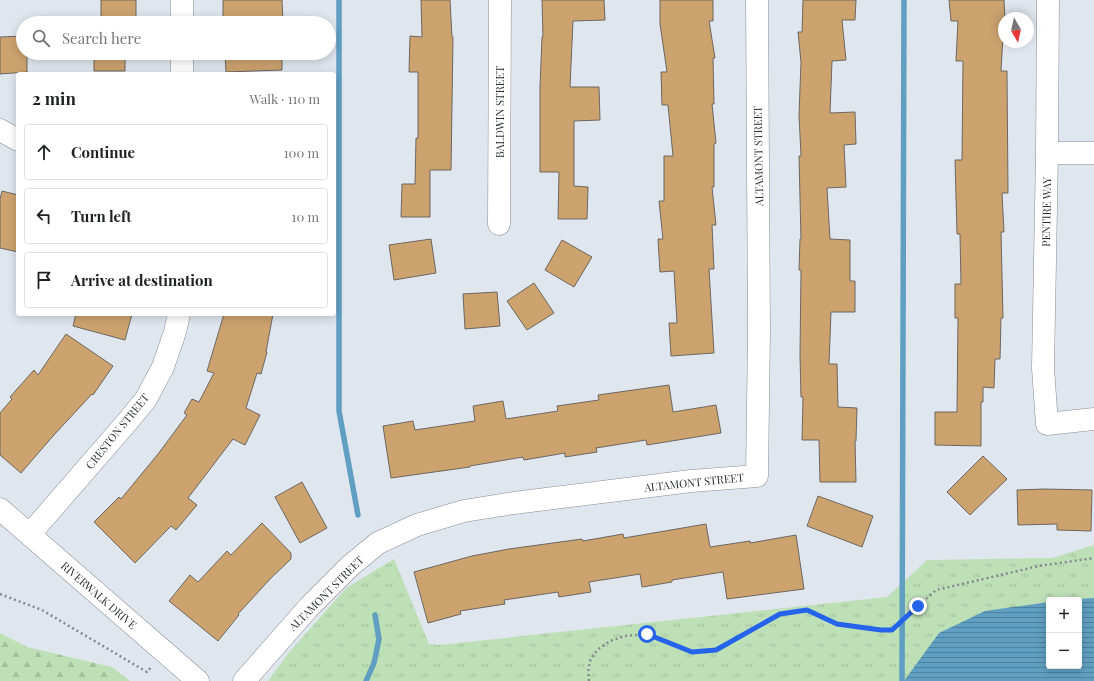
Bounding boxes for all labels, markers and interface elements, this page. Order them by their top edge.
north arrow [998,12,1034,48]
search box [16,16,336,60]
icon: search [30,27,52,49]
text: Search here [62,28,141,48]
street label: BALDWIN STREET [492,66,507,158]
text: 2 min [32,87,76,109]
text: Walk · 110 m [250,90,320,107]
street label: ALTAMONT STREET [750,106,766,207]
icon: ahead [33,141,55,163]
text: Continue [71,142,135,162]
text: 100 m [284,144,319,161]
street label: PENTIRE WAY [1038,176,1054,247]
icon: left [33,205,55,227]
text: Turn left [71,206,132,226]
text: 10 m [292,208,319,225]
icon: arrive [33,269,55,291]
text: Arrive at destination [71,270,213,290]
street label: CRESTON STREET [82,390,152,472]
street label: ALTAMONT STREET [642,469,745,495]
street label: ALTAMONT STREET [285,552,367,634]
street label: RIVERWALK DRIVE [58,558,140,632]
route end [909,597,927,615]
map controls [1046,597,1082,669]
button: + [1046,597,1082,633]
route start [638,625,656,643]
button: − [1046,633,1082,669]

